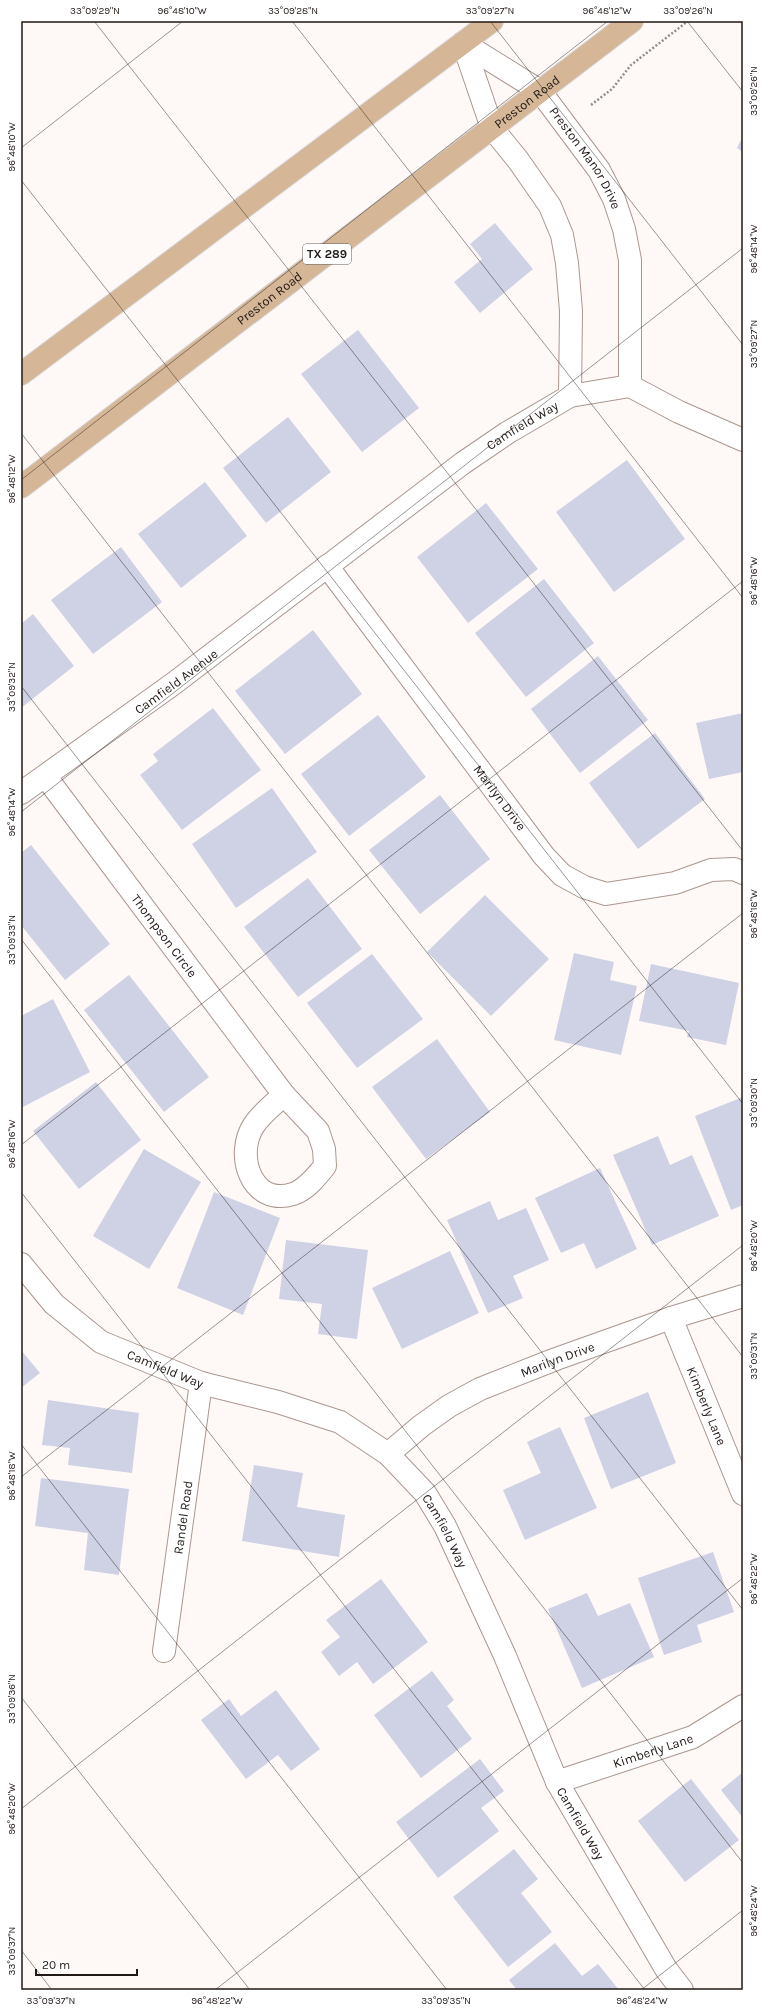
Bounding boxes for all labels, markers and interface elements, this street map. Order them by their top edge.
text: 33°09'29"N [70,5,120,17]
text: 96°48'10"W [157,5,207,17]
text: 33°09'28"N [268,5,318,17]
text: 33°09'27"N [466,5,514,17]
text: 96°48'12"W [582,5,632,17]
text: 33°09'26"N [663,5,713,17]
text: 33°09'26"N [748,66,760,116]
street label: Preston Road [491,72,562,131]
street label: Preston Manor Drive [547,104,624,211]
text: 96°48'10"W [6,122,18,172]
text: 96°48'14"W [748,225,760,273]
road number: TX 289 [303,244,351,264]
street label: Preston Road [233,268,305,328]
text: 33°09'27"N [748,320,760,368]
street label: Camfield Way [483,397,561,452]
text: 96°48'12"W [6,454,18,504]
text: 96°48'16"W [748,556,760,606]
street label: Camfield Avenue [131,645,221,717]
text: 33°09'32"N [6,662,18,712]
street label: Marilyn Drive [471,762,530,833]
text: 96°48'14"W [6,788,18,836]
text: 96°48'18"W [748,889,760,939]
street label: Thompson Circle [129,891,201,980]
text: 33°09'33"N [6,915,18,965]
text: 33°09'30"N [748,1078,760,1128]
text: 96°48'16"W [6,1119,18,1169]
text: 96°48'20"W [748,1220,760,1272]
text: 33°09'31"N [748,1332,760,1380]
street label: Marilyn Drive [518,1338,597,1380]
street label: Camfield Way [125,1346,206,1391]
street label: Kimberly Lane [684,1364,730,1448]
text: 96°48'18"W [6,1451,18,1501]
street label: Randel Road [170,1480,195,1555]
street label: Camfield Way [420,1491,471,1570]
text: 96°48'22"W [748,1553,760,1605]
text: 33°09'36"N [6,1674,18,1724]
street label: Kimberly Lane [611,1730,695,1771]
text: 96°48'20"W [6,1783,18,1835]
street label: Camfield Way [554,1784,608,1862]
text: 96°48'24"W [748,1885,760,1937]
text: 33°09'37"N [6,1927,18,1975]
scale bar [36,1951,137,1977]
text: 20 m [42,1958,70,1972]
text: 33°09'37"N [27,1995,75,2007]
text: 96°48'22"W [191,1995,243,2007]
text: 33°09'35"N [421,1995,471,2007]
text: 96°48'24"W [616,1995,668,2007]

